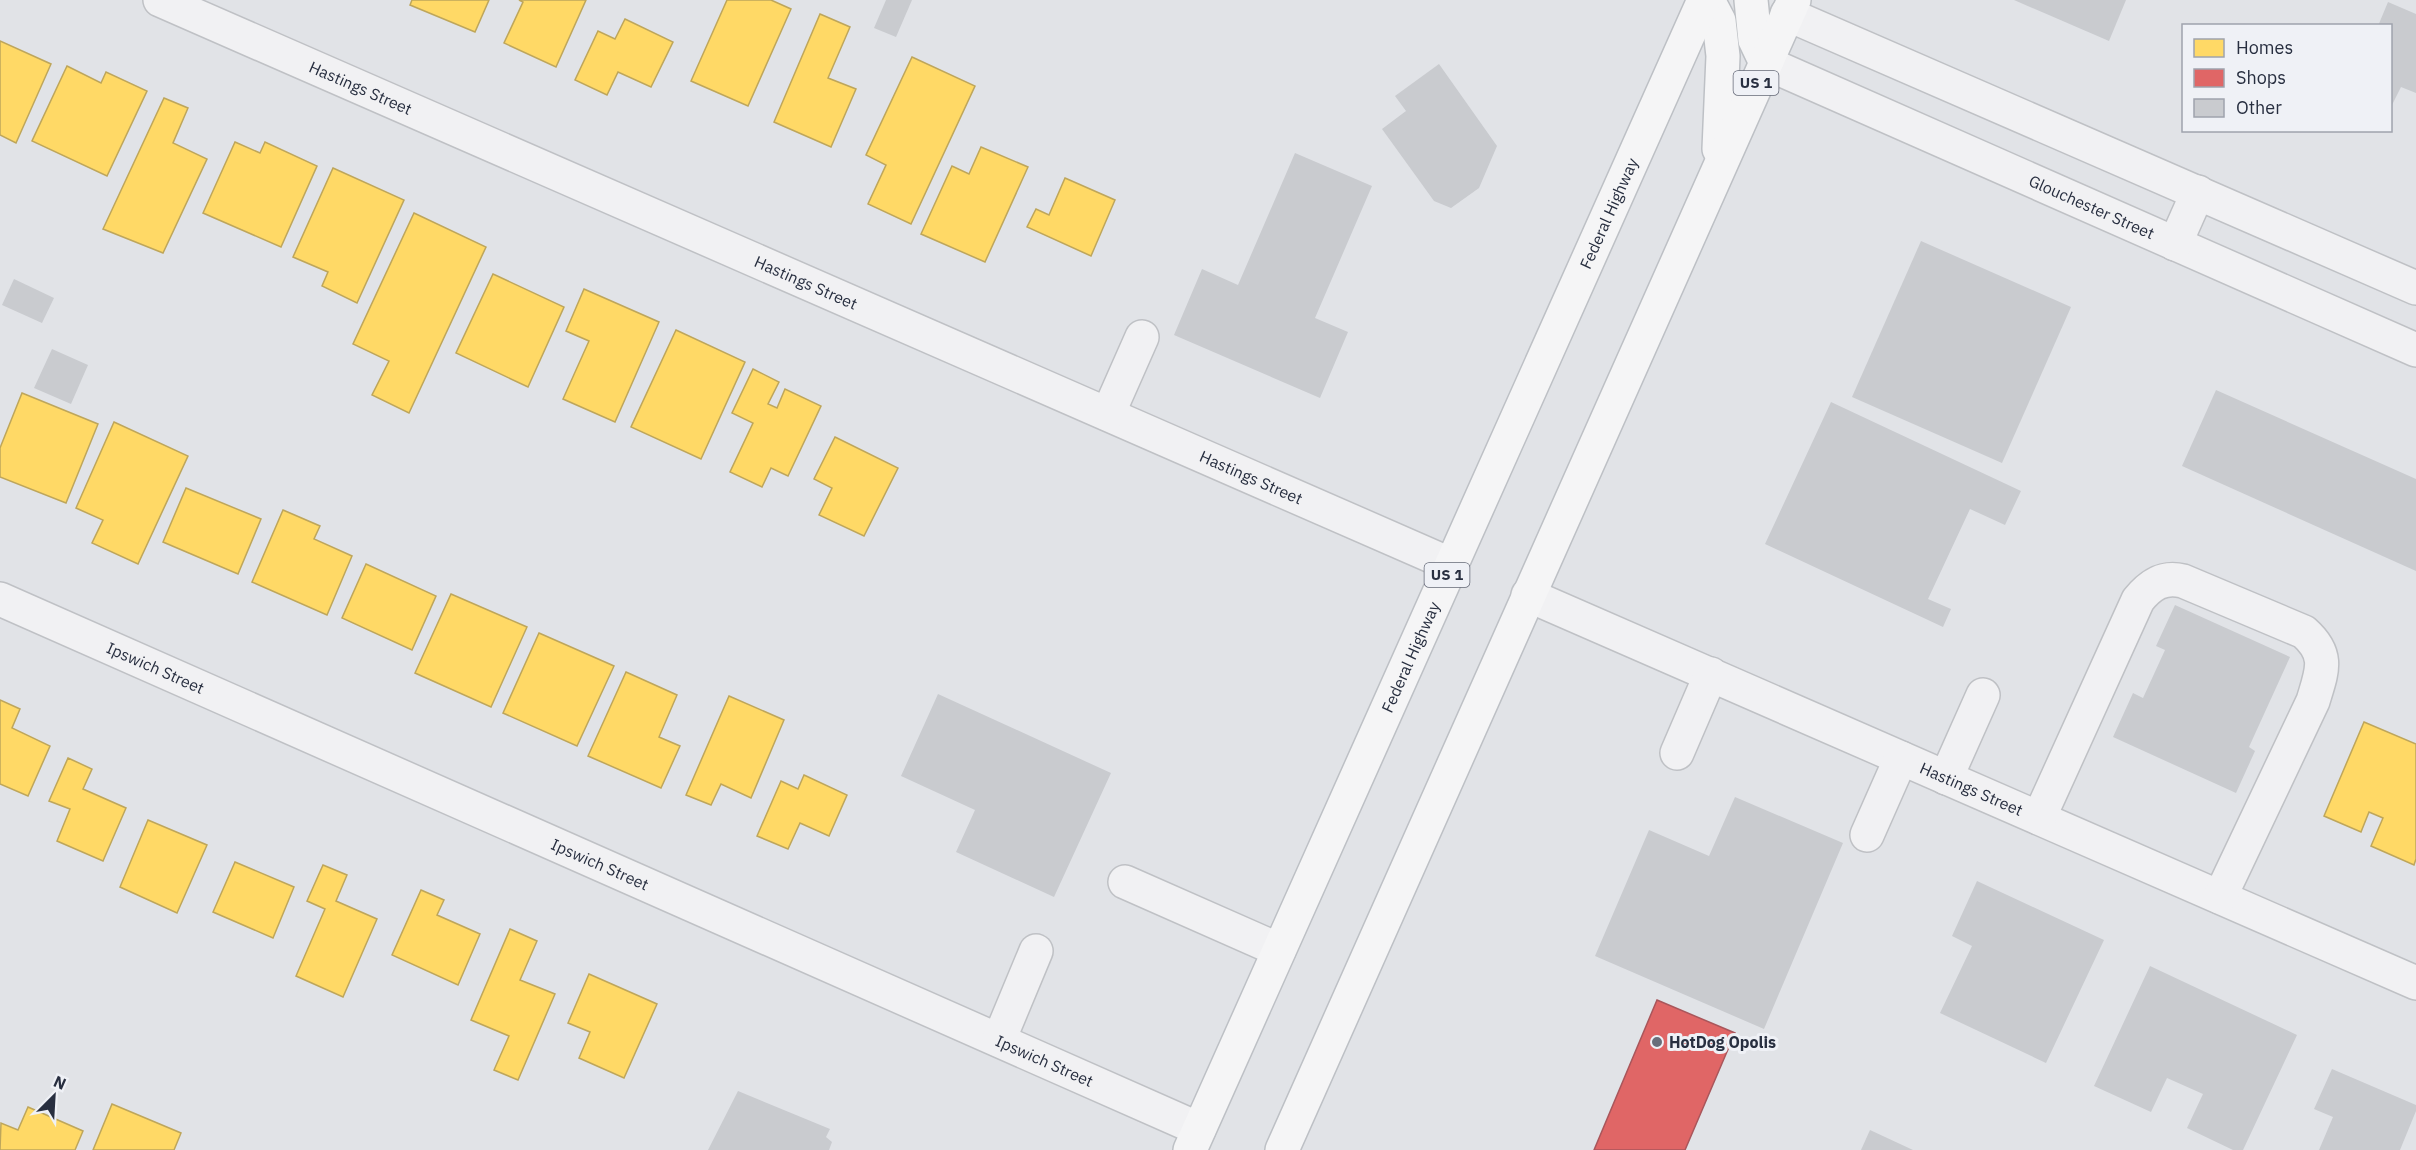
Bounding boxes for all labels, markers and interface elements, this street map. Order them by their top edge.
legend [2182,24,2392,132]
text: Homes [2236,36,2293,59]
street label: Hastings Street [306,56,415,119]
text: Shops [2236,66,2286,89]
road number: US 1 [1734,71,1778,95]
text: Other [2236,96,2282,119]
street label: Federal Highway [1575,155,1642,272]
street label: Glouchester Street [2026,170,2158,243]
street label: Hastings Street [751,251,860,314]
street label: Hastings Street [1197,446,1306,508]
road number: US 1 [1424,563,1470,587]
street label: Federal Highway [1377,598,1444,716]
street label: Ipswich Street [104,637,207,698]
street label: Hastings Street [1917,758,2026,820]
street label: Ipswich Street [548,834,652,894]
street label: Ipswich Street [993,1030,1096,1091]
place label: HotDog Opolis [1669,1032,1776,1052]
marker: HotDog Opolis [1650,1035,1664,1049]
north arrow [24,1066,84,1126]
text: N [51,1071,69,1094]

